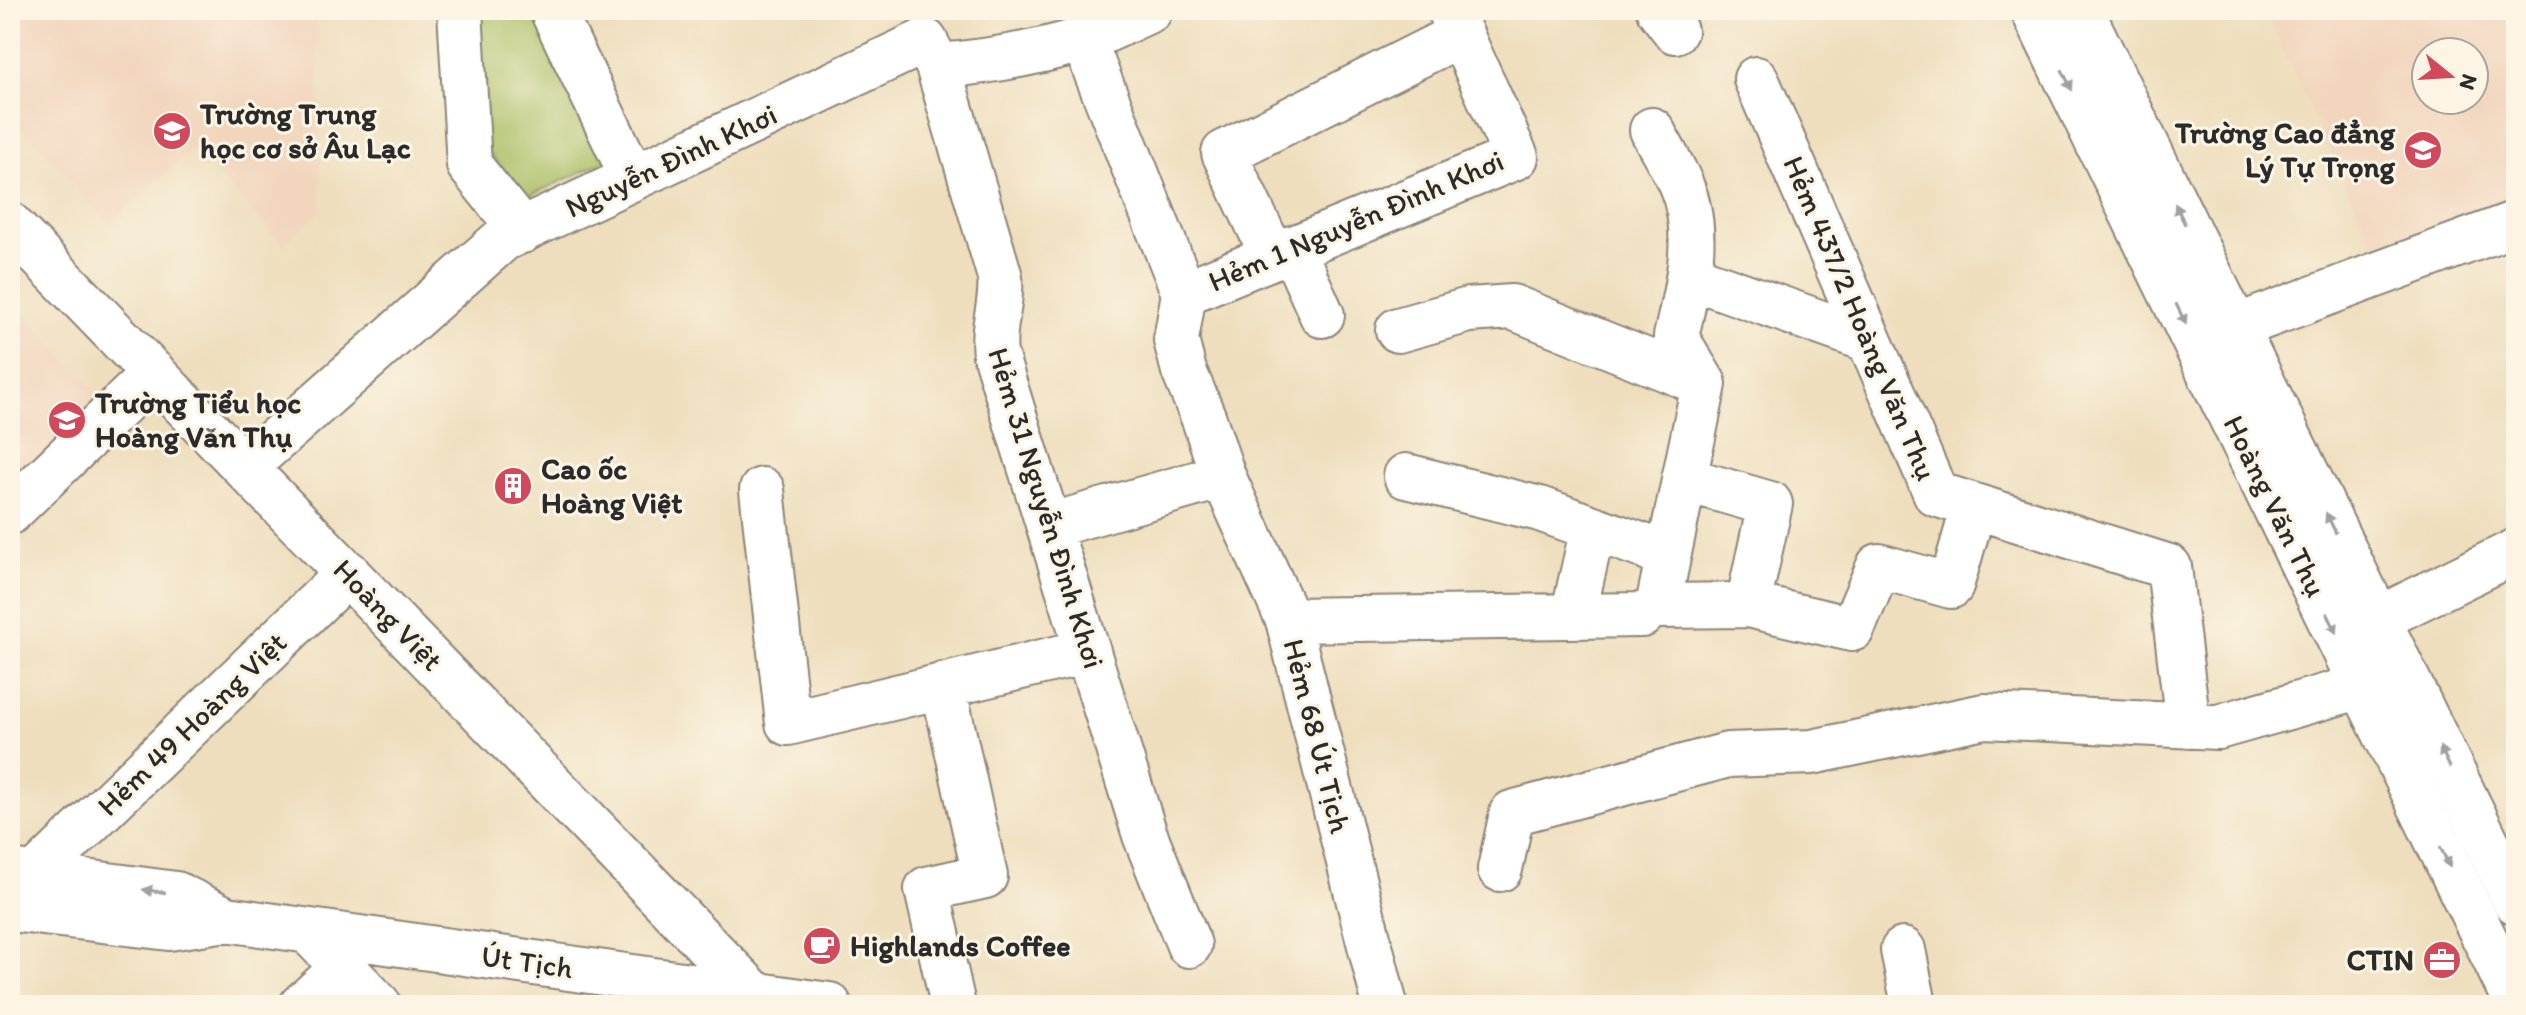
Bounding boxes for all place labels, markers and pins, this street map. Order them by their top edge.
place label: Trường Trung học cơ sở Âu Lạc [199,95,411,166]
school or university icon: Trường Trung học cơ sở Âu Lạc [151,110,193,152]
place label: Trường Cao đẳng Lý Tự Trọng [2174,114,2396,185]
school or university icon: Trường Cao đẳng Lý Tự Trọng [2402,129,2444,171]
place label: Trường Tiểu học Hoàng Văn Thụ [94,384,301,455]
school or university icon: Trường Tiểu học Hoàng Văn Thụ [46,399,88,441]
place label: Cao ốc Hoàng Việt [541,450,683,521]
building icon: Cao ốc Hoàng Việt [492,465,534,507]
cafe icon: Highlands Coffee [801,925,843,967]
place label: Highlands Coffee [850,927,1071,964]
office icon: CTIN [2421,939,2463,981]
place label: CTIN [2346,941,2414,978]

